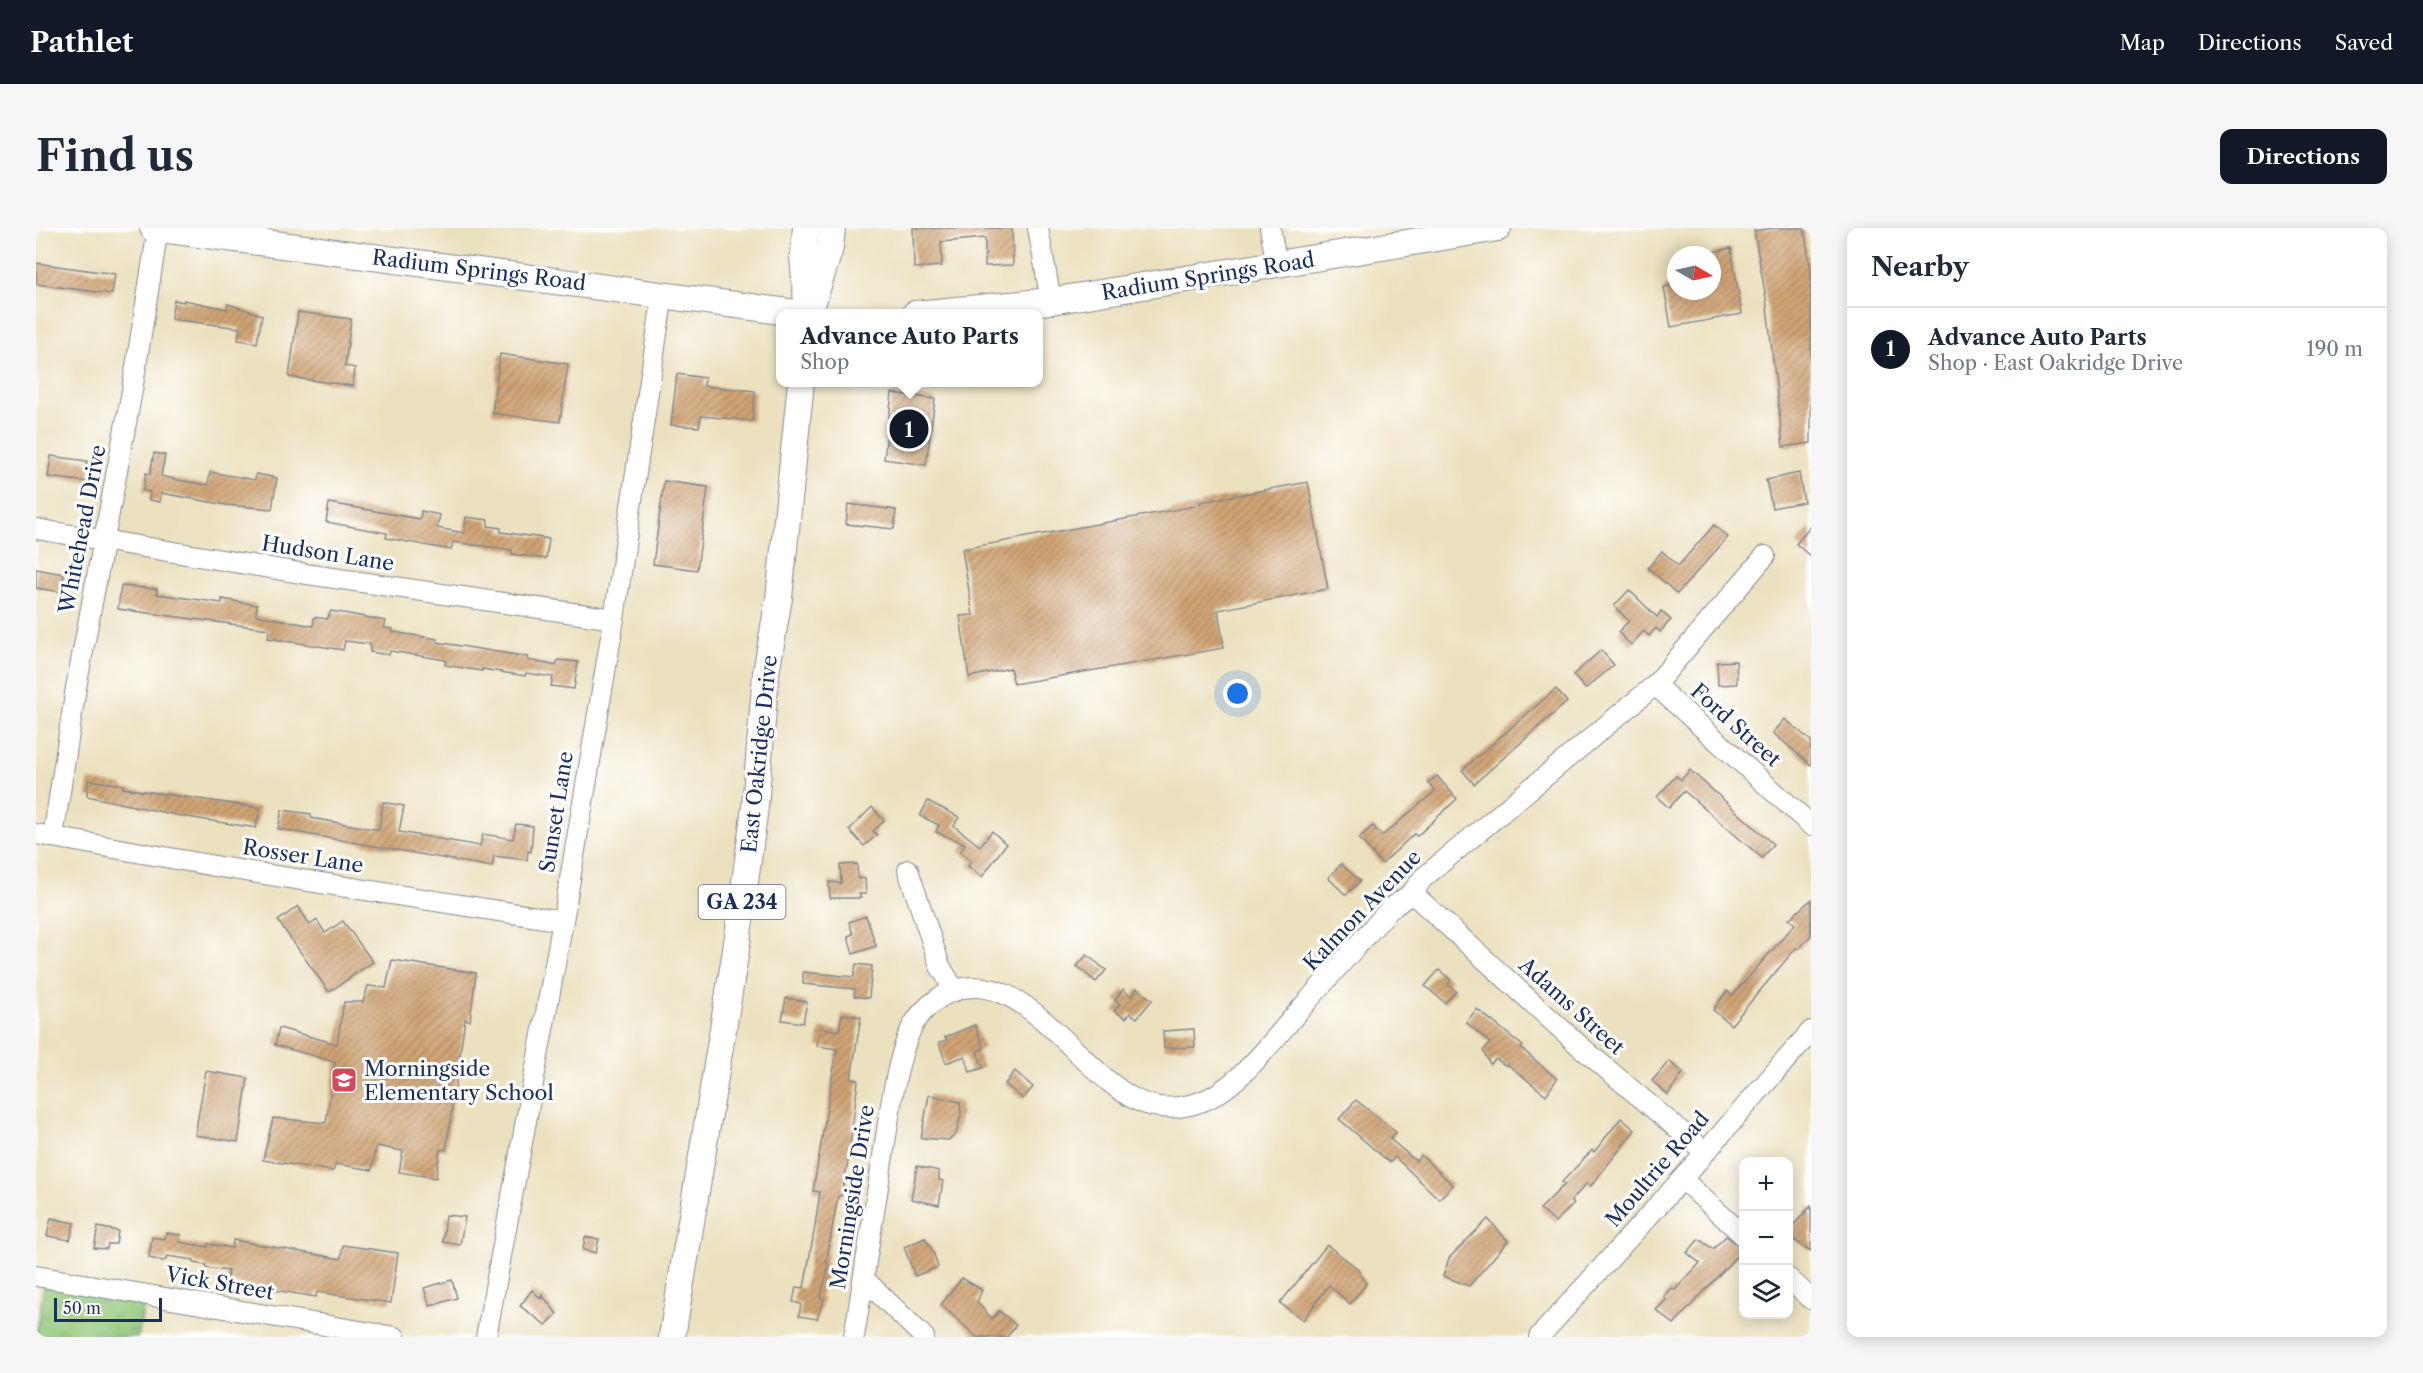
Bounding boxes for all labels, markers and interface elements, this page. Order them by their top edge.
text: Pathlet [30,25,133,59]
text: Map [2120,30,2165,55]
text: Directions [2198,30,2302,55]
text: Saved [2335,30,2393,55]
button: Directions [2220,129,2387,184]
text: Find us [36,130,194,182]
street label: Radium Springs Road [371,244,588,296]
north arrow [1667,246,1721,300]
street label: Radium Springs Road [1100,247,1316,305]
text: Nearby [1871,251,1969,283]
popup [776,309,1043,387]
text: Advance Auto Parts [800,323,1019,350]
text: Advance Auto Parts [1928,324,2147,351]
text: 1 [1886,337,1895,361]
text: 190 m [2306,337,2363,361]
text: Shop [800,350,849,374]
text: Shop · East Oakridge Drive [1928,351,2183,375]
pin: 1 [890,406,928,452]
street label: Whitehead Drive [53,443,111,616]
street label: Hudson Lane [260,530,396,576]
street label: East Oakridge Drive [736,654,782,854]
street label: Ford Street [1686,678,1786,772]
your location [1223,679,1252,708]
street label: Sunset Lane [534,750,578,874]
street label: Rosser Lane [241,834,365,878]
street label: Kalmon Avenue [1298,844,1426,976]
road number: GA 234 [698,885,786,919]
street label: Adams Street [1513,952,1630,1060]
place label: Morningside Elementary School [364,1056,554,1105]
school or university icon: Morningside Elementary School [329,1065,359,1095]
street label: Morningside Drive [825,1103,879,1291]
street label: Moultrie Road [1600,1106,1714,1232]
map controls [1739,1157,1793,1319]
button: + [1739,1157,1793,1211]
button: − [1739,1211,1793,1265]
street label: Vick Street [163,1261,277,1305]
button: layers [1739,1265,1793,1319]
scale bar [54,1295,162,1322]
text: 50 m [63,1298,101,1318]

